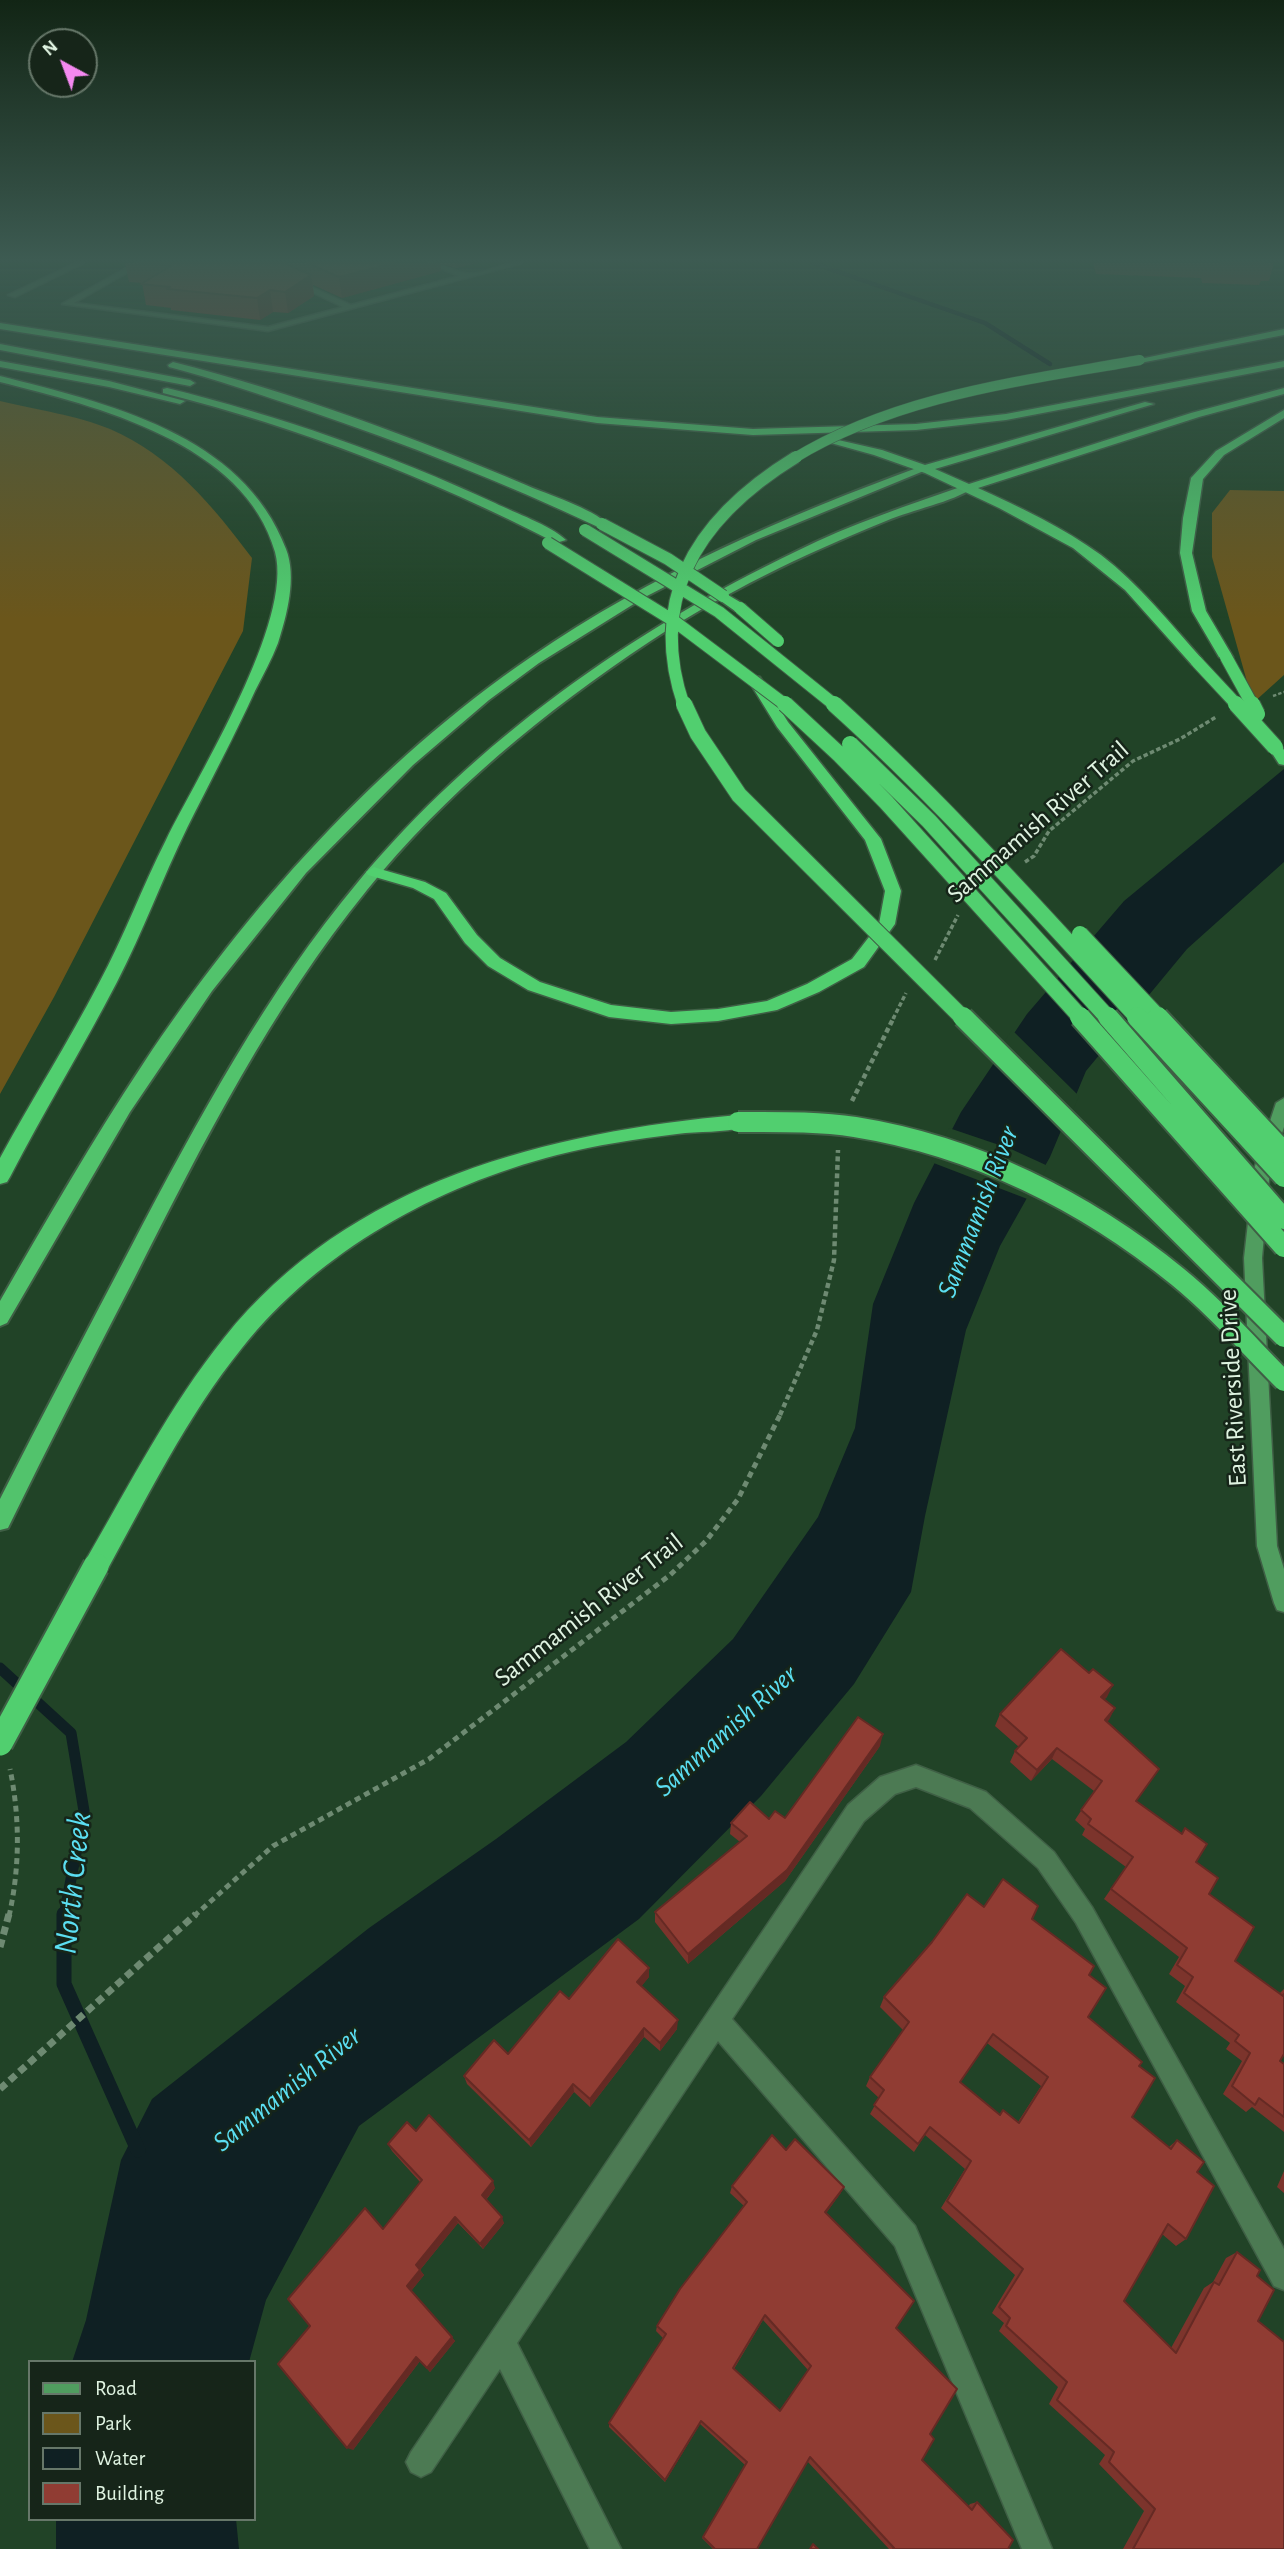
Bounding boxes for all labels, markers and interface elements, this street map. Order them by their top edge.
north arrow [28,28,98,98]
text: N [39,37,61,60]
street label: Sammamish River Trail [941,734,1135,910]
water label: Sammamish River [930,1122,1026,1302]
street label: East Riverside Drive [1212,1288,1254,1488]
street label: Sammamish River Trail [488,1527,690,1693]
water label: Sammamish River [648,1658,804,1804]
water label: North Creek [46,1810,100,1956]
water label: Sammamish River [206,2019,368,2159]
legend [28,2360,256,2521]
text: Road [95,2378,137,2399]
text: Park [95,2413,131,2434]
text: Water [95,2448,145,2469]
text: Building [95,2483,164,2504]

